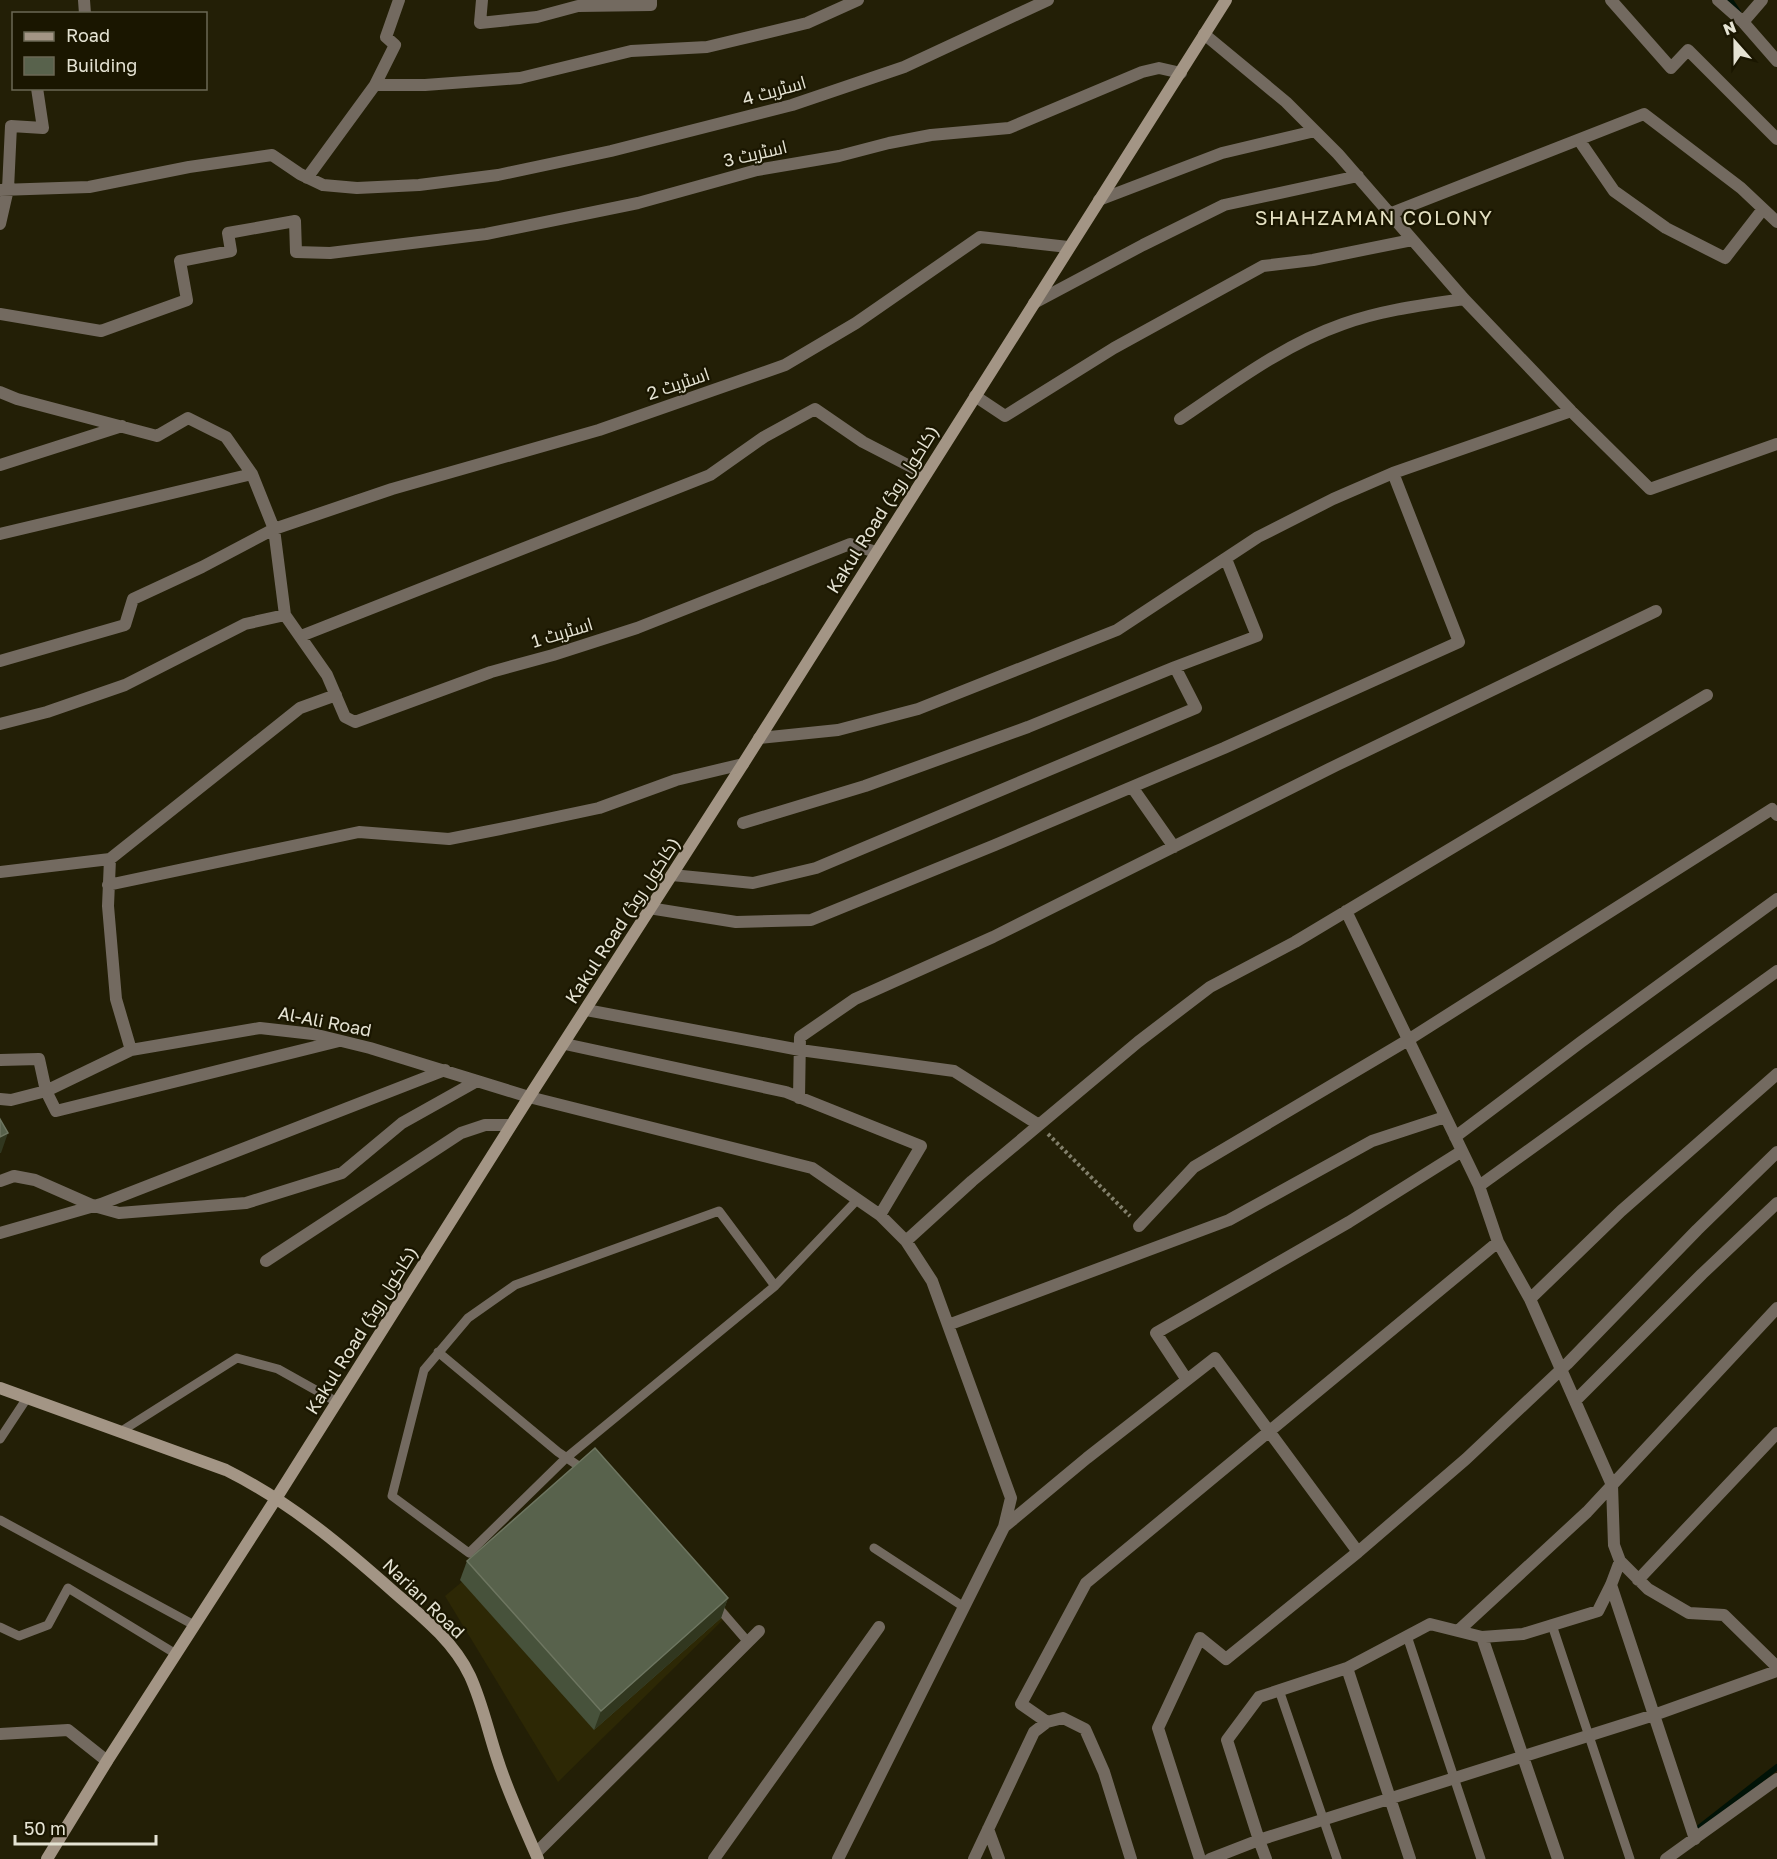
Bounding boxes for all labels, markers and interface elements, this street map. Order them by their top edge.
legend [12,12,207,90]
north arrow [1705,12,1765,72]
text: N [1720,16,1739,40]
text: Road [66,24,110,46]
text: Building [66,54,137,76]
street label: اسٹریٹ 4 [740,70,809,111]
street label: اسٹریٹ 3 [721,135,789,172]
district label: SHAHZAMAN COLONY [1255,205,1493,229]
street label: اسٹریٹ 2 [644,362,713,405]
street label: Kakul Road (کاکول روڈ) [821,421,944,598]
street label: اسٹریٹ 1 [529,612,596,653]
street label: Kakul Road (کاکول روڈ) [560,833,685,1008]
street label: Al-Ali Road [277,1001,373,1041]
street label: Kakul Road (کاکول روڈ) [300,1242,423,1419]
street label: Narian Road [378,1553,470,1643]
scale bar [15,1808,156,1846]
text: 50 m [24,1817,66,1839]

